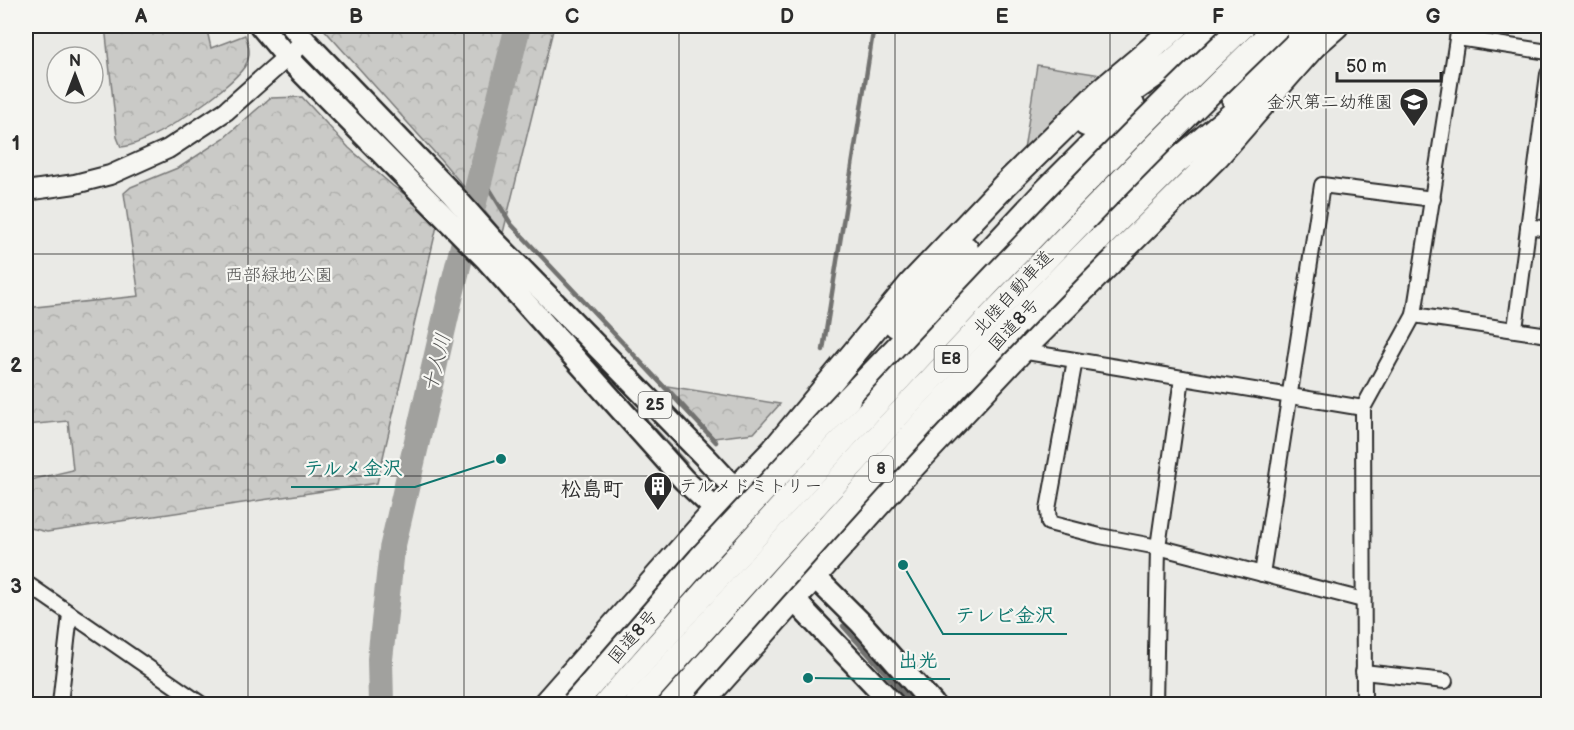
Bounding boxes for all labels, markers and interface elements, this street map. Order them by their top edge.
text: A [134,5,148,29]
text: B [349,5,363,29]
text: C [565,5,579,29]
text: D [780,5,794,29]
text: E [996,5,1009,29]
text: F [1212,5,1224,29]
text: G [1426,5,1441,29]
north arrow [45,45,105,105]
scale bar [1337,45,1440,83]
text: N [69,52,81,71]
text: 50 m [1346,56,1387,77]
school or university icon: 金沢第二幼稚園 [1398,86,1430,128]
place label: 金沢第二幼稚園 [1267,92,1393,113]
text: 1 [12,132,20,156]
street label: 北陸自動車道 [968,246,1058,340]
park label: 西部緑地公園 [225,265,333,286]
street label: 国道8号 [984,294,1044,356]
water label: 十人川 [418,331,456,395]
road number: E8 [934,346,968,372]
text: 2 [10,354,22,378]
road number: 25 [638,392,672,418]
callout: テルメ金沢 [291,449,415,487]
road number: 8 [869,456,893,482]
text: テルメ金沢 [304,457,402,481]
building icon: テルメドミトリー [642,470,674,512]
place label: テルメドミトリー [679,476,822,497]
district label: 松島町 [561,477,624,502]
text: 3 [10,575,22,599]
callout: テレビ金沢 [943,596,1067,634]
text: テレビ金沢 [955,604,1055,628]
street label: 国道8号 [604,606,662,668]
callout: 出光 [886,641,950,679]
text: 出光 [898,649,938,673]

